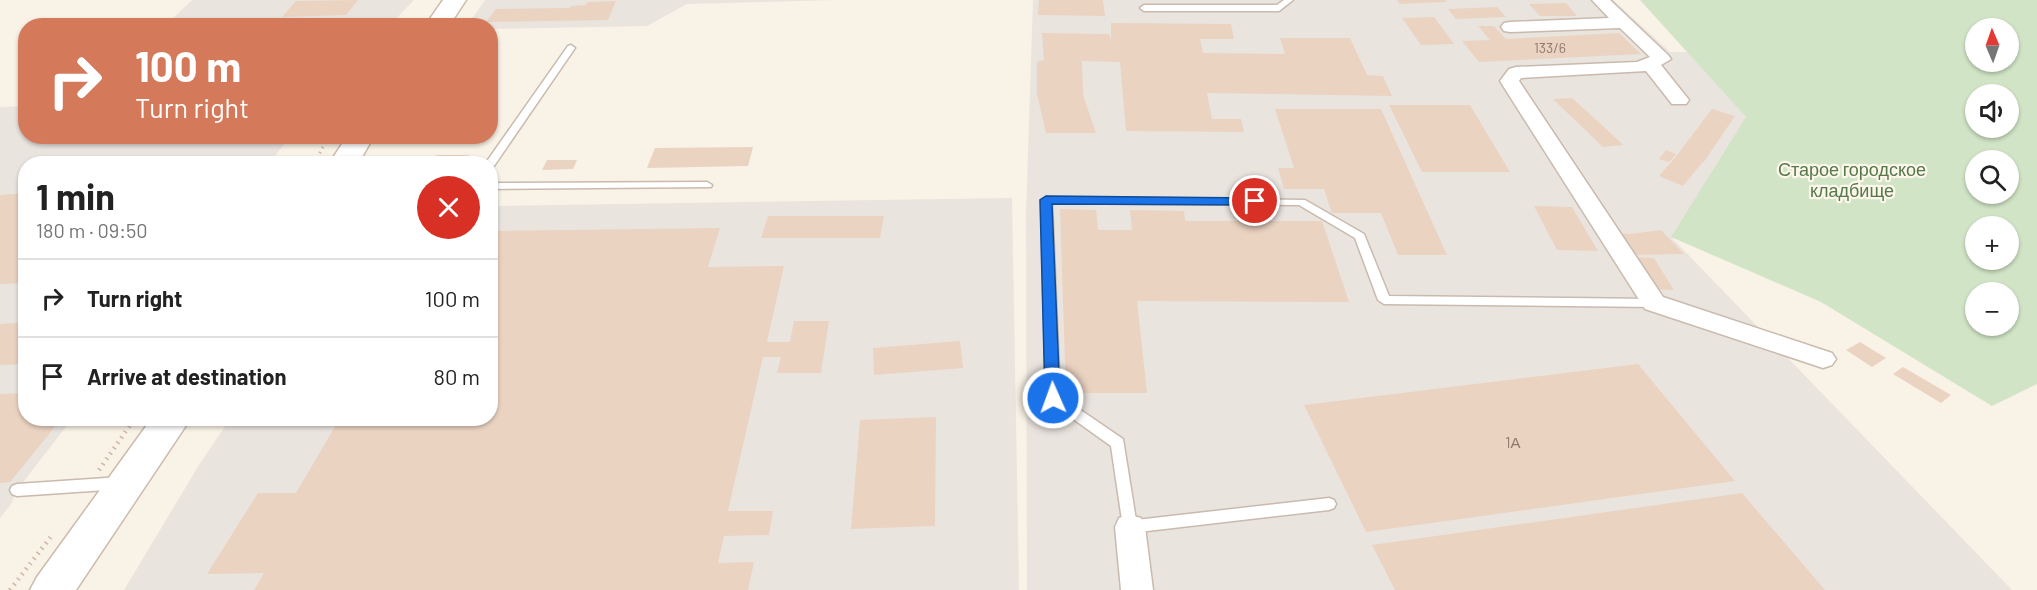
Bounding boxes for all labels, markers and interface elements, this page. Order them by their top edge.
north arrow [1965,18,2019,72]
map controls [1965,18,2019,336]
house number: 133/6 [1534,39,1566,56]
text: 100 m [135,40,241,90]
icon: right [36,42,114,120]
button: sound [1965,84,2019,138]
text: Turn right [135,91,249,123]
button: search [1965,150,2019,204]
park label: Старое городское кладбище [1778,158,1926,201]
text: 1 min [36,174,115,217]
pin [1229,175,1280,226]
button: close [417,176,480,239]
icon: arrive [1238,184,1271,217]
button: + [1965,216,2019,270]
text: 180 m · 09:50 [36,218,148,242]
icon: right [36,282,69,315]
button: − [1965,282,2019,336]
text: Turn right [87,285,182,311]
text: 100 m [425,285,480,311]
icon: arrive [36,360,69,393]
text: Arrive at destination [87,363,286,389]
text: 80 m [434,363,480,389]
position arrow [1021,366,1085,430]
house number: 1А [1505,433,1521,451]

